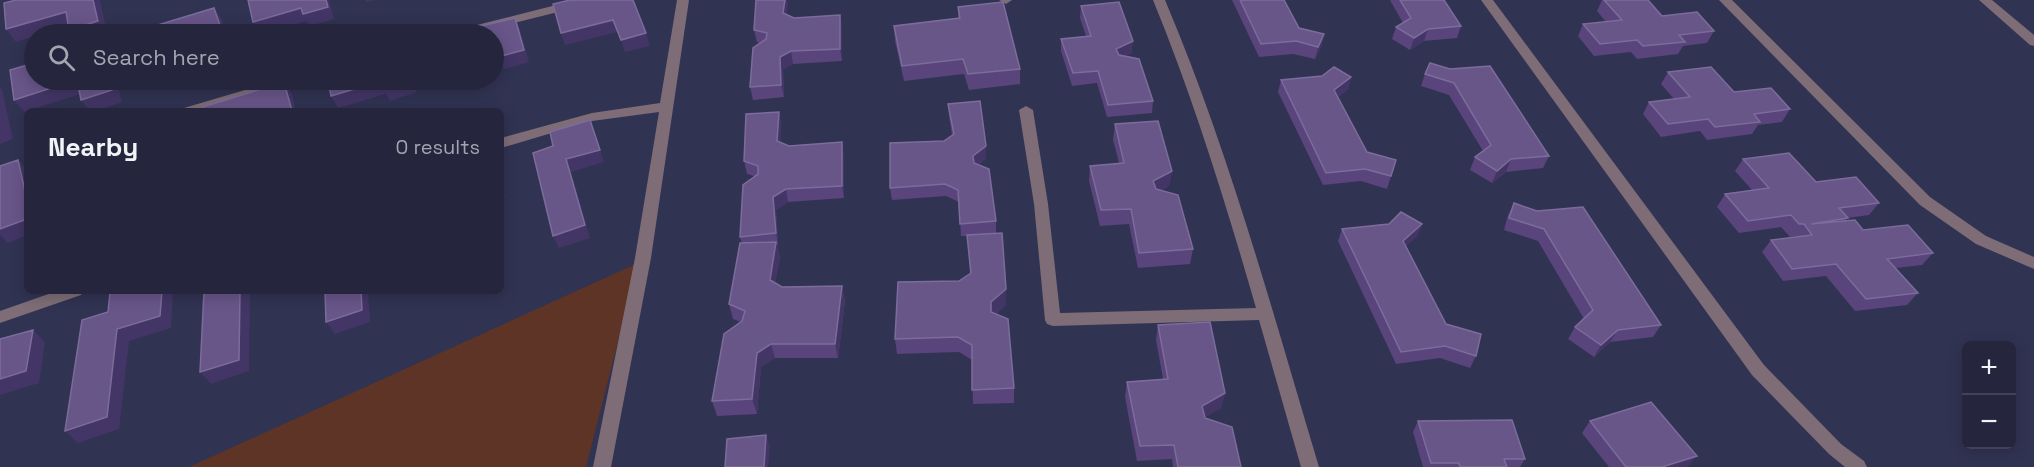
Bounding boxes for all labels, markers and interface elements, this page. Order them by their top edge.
search box [24,24,504,90]
icon: search [45,41,78,74]
text: Search here [93,43,220,71]
text: Nearby [48,130,138,164]
text: 0 results [396,134,480,160]
map controls [1962,341,2016,449]
button: + [1962,341,2016,395]
button: − [1962,395,2016,449]

